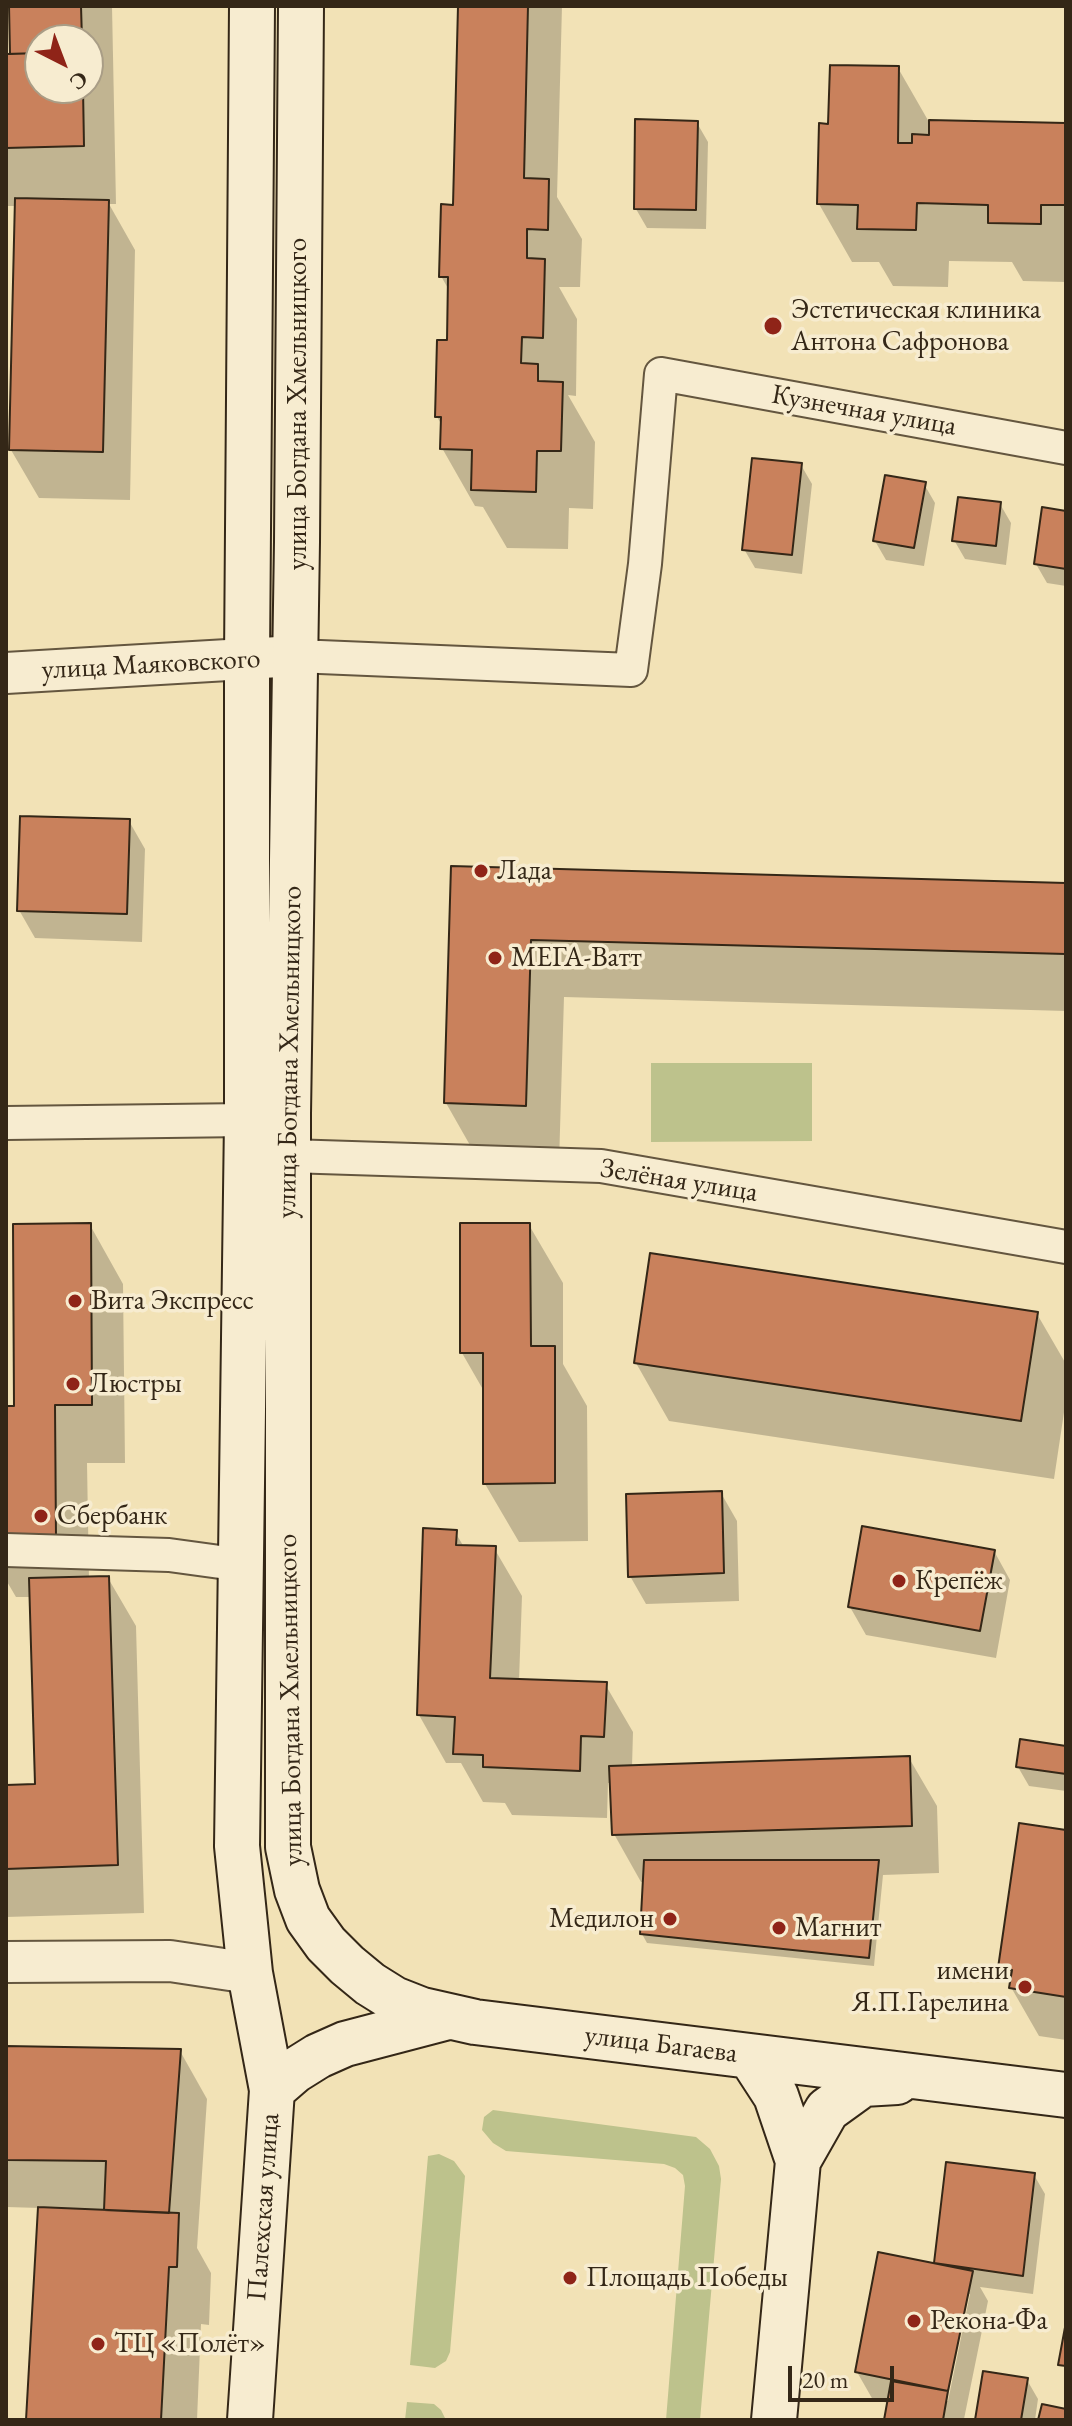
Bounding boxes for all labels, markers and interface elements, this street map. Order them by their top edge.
north arrow [24,24,104,104]
text: С [64,65,95,97]
street label: улица Богдана Хмельницкого [281,238,315,570]
place label: Эстетическая клиника Антона Сафронова [791,293,1041,359]
marker: Эстетическая клиника Антона Сафронова [762,315,784,337]
street label: Кузнечная улица [769,378,959,444]
street label: улица Маяковского [41,642,261,688]
place label: Лада [497,854,552,888]
marker: Лада [472,862,490,880]
street label: улица Богдана Хмельницкого [270,885,310,1219]
place label: МЕГА-Ватт [511,941,642,975]
marker: МЕГА-Ватт [486,949,504,967]
street label: Зелёная улица [598,1152,760,1210]
place label: Вита Экспресс [91,1284,254,1318]
marker: Вита Экспресс [66,1292,84,1310]
place label: Люстры [89,1367,182,1401]
marker: Люстры [64,1375,82,1393]
place label: Сбербанк [57,1499,167,1533]
marker: Сбербанк [32,1507,50,1525]
street label: улица Богдана Хмельницкого [271,1533,311,1867]
place label: Крепёж [915,1564,1003,1598]
marker: Крепёж [890,1572,908,1590]
place label: Медилон [549,1902,654,1936]
marker: Медилон [661,1910,679,1928]
place label: Магнит [795,1911,882,1945]
marker: Магнит [770,1919,788,1937]
place label: имени Я.П.Гарелина [852,1954,1009,2020]
marker: имени Я.П.Гарелина [1016,1978,1034,1996]
street label: улица Багаева [583,2019,739,2071]
street label: Палехская улица [241,2112,287,2302]
place label: Площадь Победы [586,2261,788,2295]
marker: Площадь Победы [561,2269,579,2287]
place label: Рекона-Фа [930,2304,1048,2338]
marker: Рекона-Фа [905,2312,923,2330]
place label: ТЦ «Полёт» [114,2327,266,2361]
marker: ТЦ «Полёт» [89,2335,107,2353]
scale bar [792,2350,898,2400]
text: 20 m [802,2364,849,2395]

